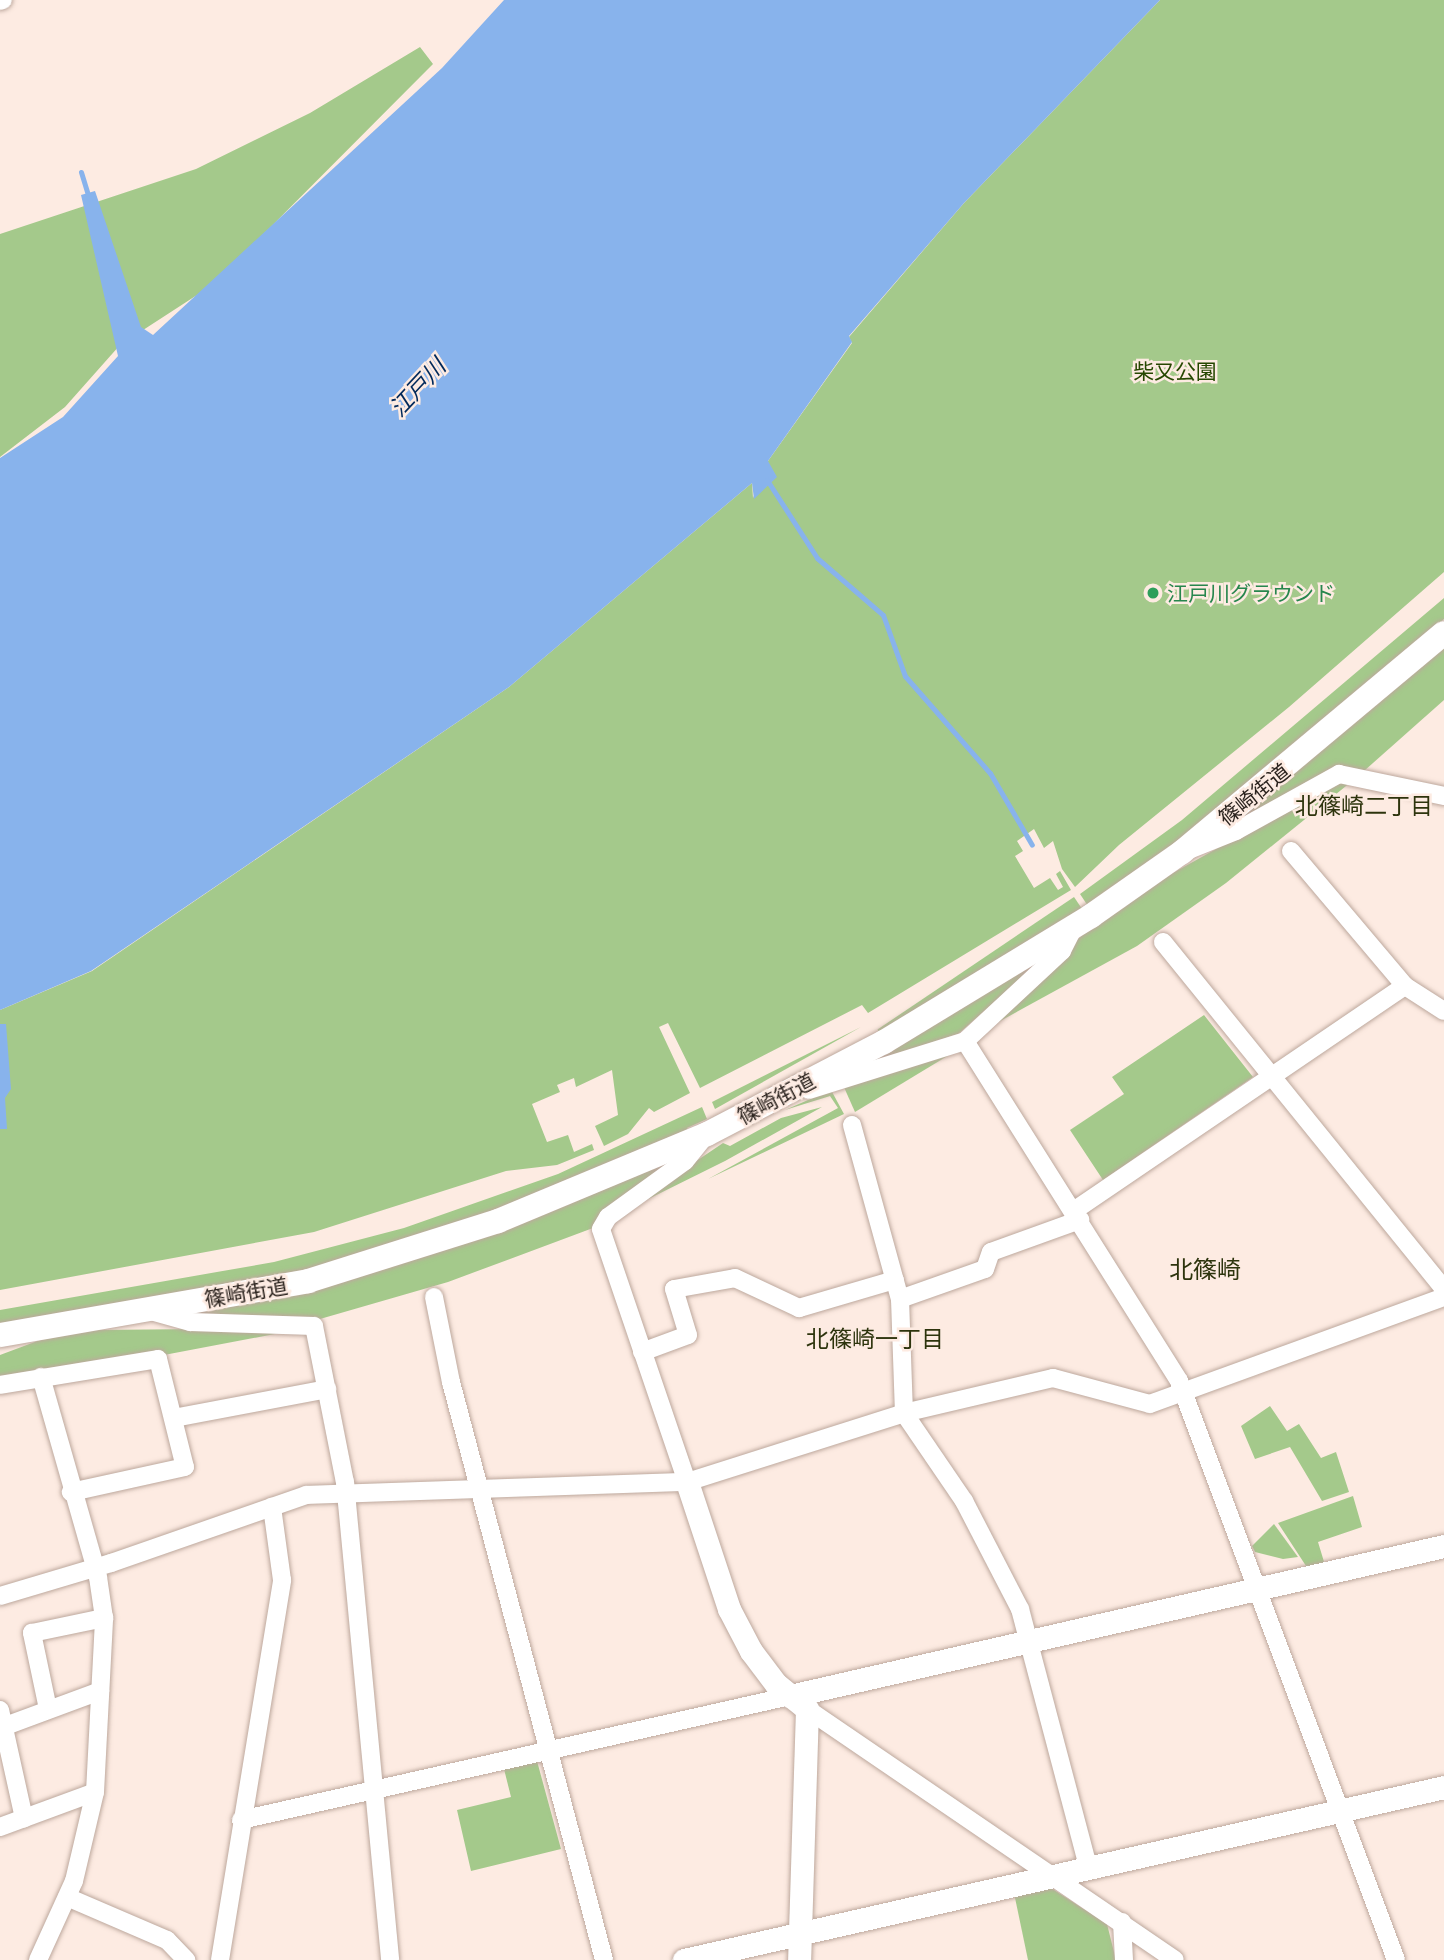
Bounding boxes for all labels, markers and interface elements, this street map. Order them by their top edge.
water label: 江戸川 [383,352,451,422]
park label: 柴又公園 [1133,358,1217,384]
place label: 江戸川グラウンド [1167,580,1335,606]
marker: 江戸川グラウンド [1145,585,1161,601]
street label: 篠崎街道 [1213,758,1295,830]
district label: 北篠崎二丁目 [1295,791,1433,819]
street label: 篠崎街道 [733,1067,819,1129]
district label: 北篠崎 [1169,1256,1241,1284]
street label: 篠崎街道 [202,1272,290,1312]
district label: 北篠崎一丁目 [806,1324,944,1352]

